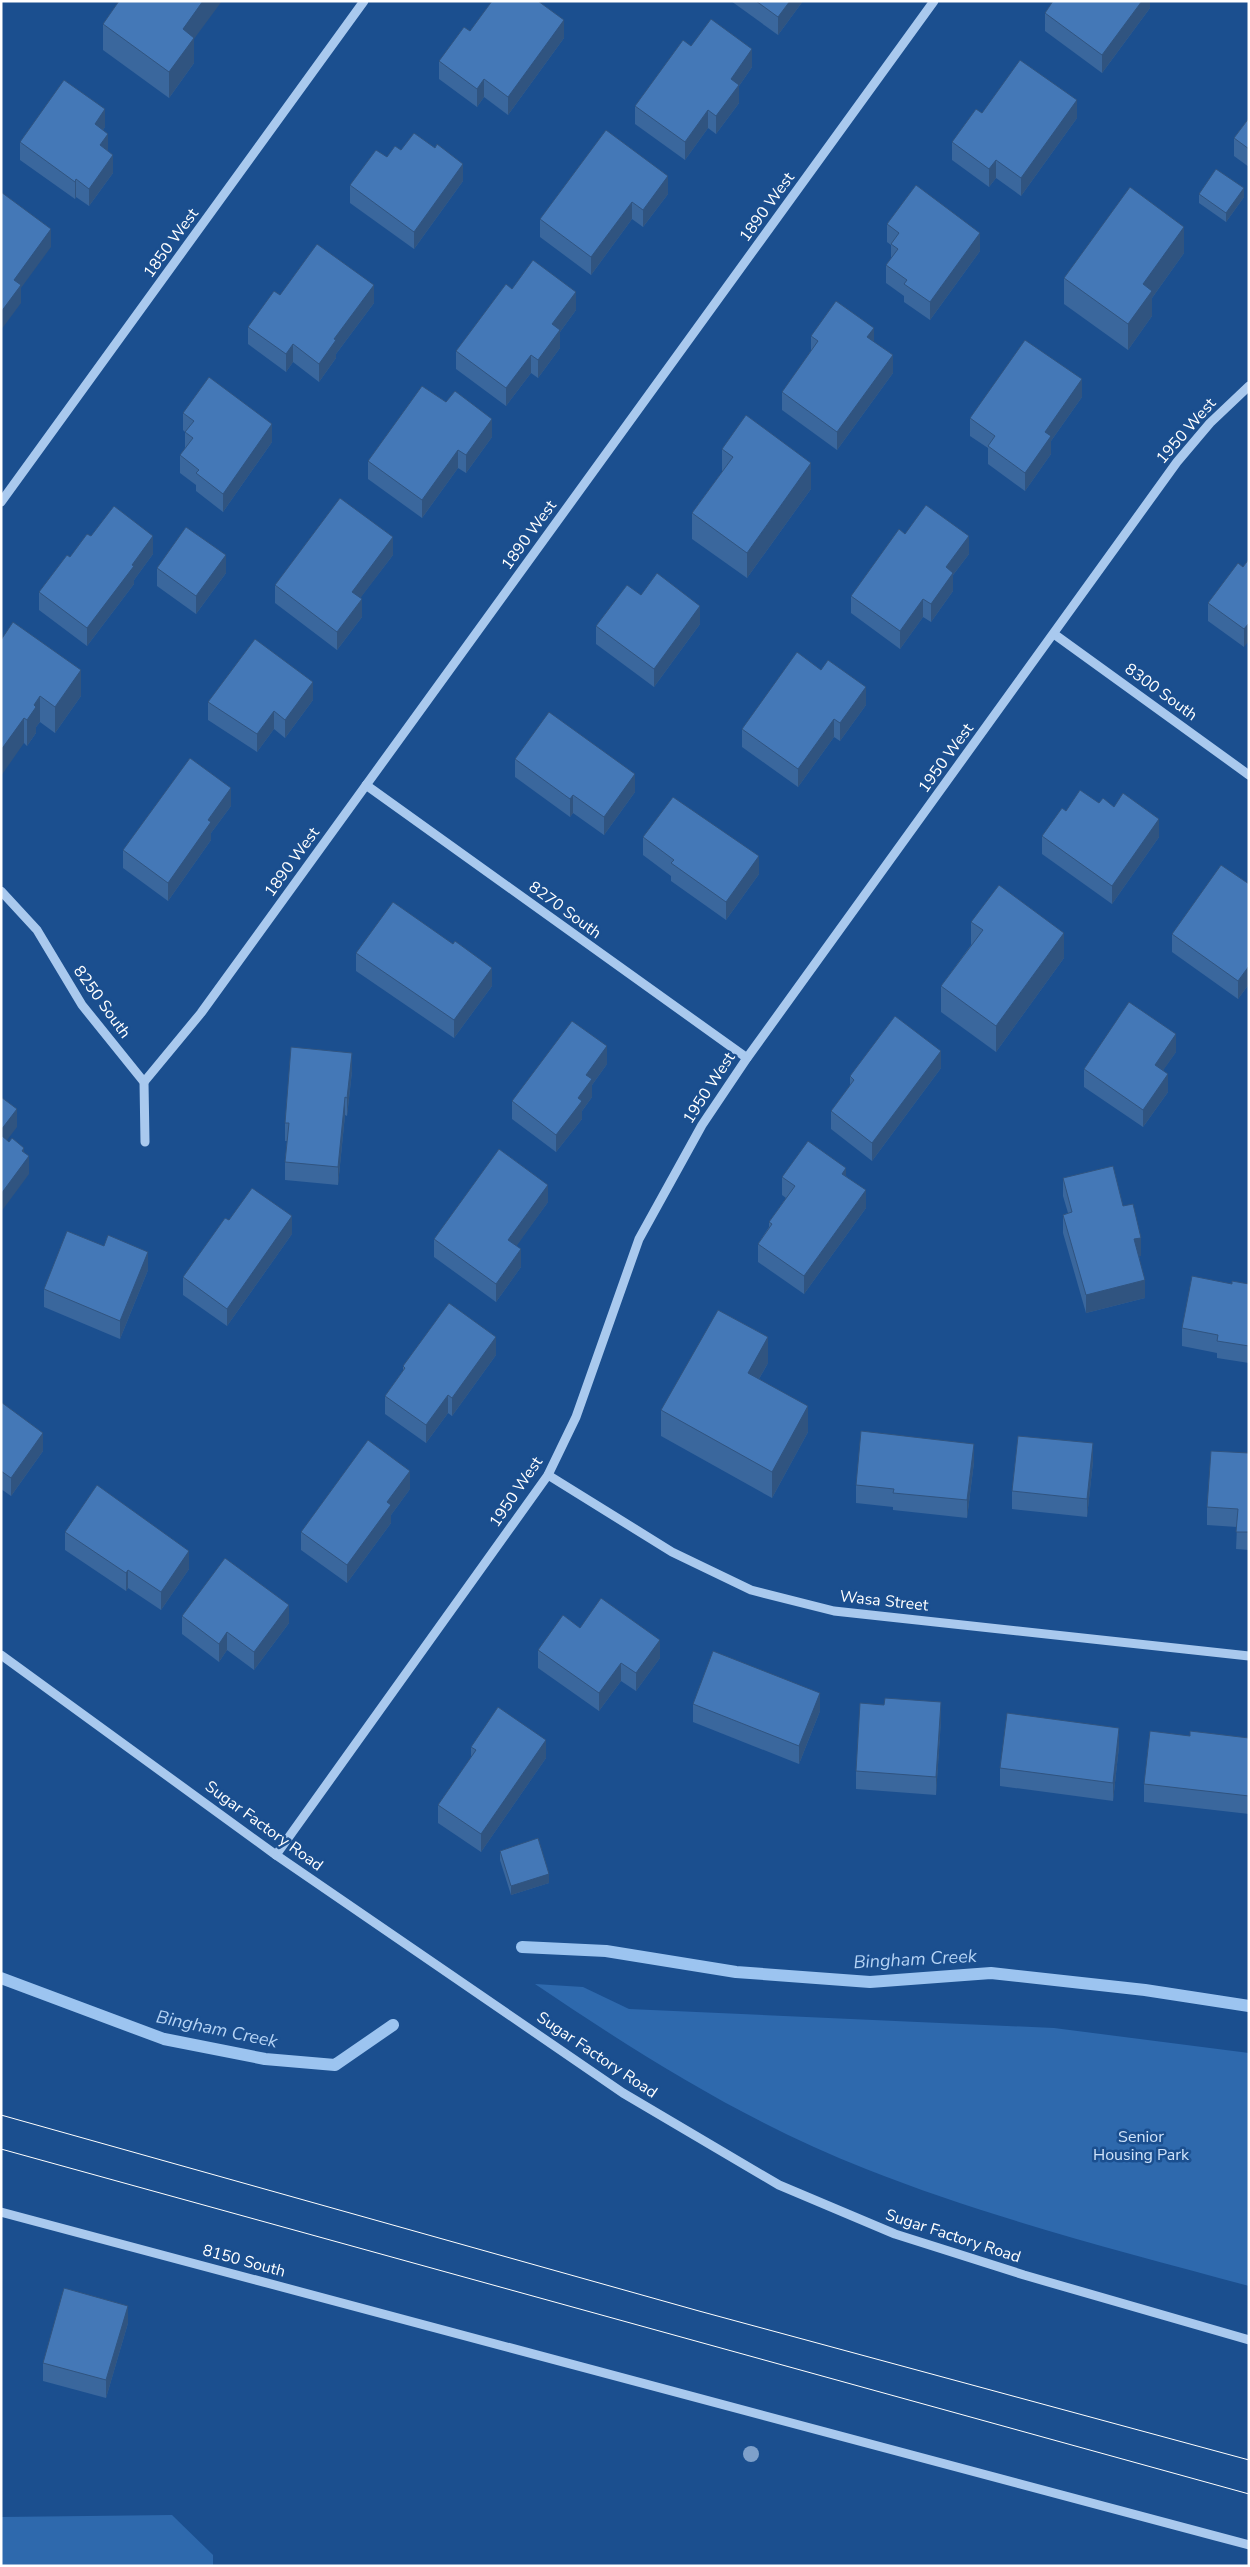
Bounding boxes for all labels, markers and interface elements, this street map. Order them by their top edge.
street label: 1890 West [734,167,800,246]
street label: 1850 West [138,203,204,282]
street label: 1950 West [1151,393,1221,469]
street label: 1890 West [496,495,562,574]
street label: 8300 South [1120,658,1202,726]
street label: 1950 West [913,718,979,797]
street label: 1890 West [259,822,325,901]
street label: 8270 South [524,876,606,944]
street label: 8250 South [68,961,136,1043]
street label: 1950 West [678,1048,740,1128]
street label: 1950 West [484,1452,548,1532]
street label: Wasa Street [839,1585,930,1617]
street label: Sugar Factory Road [200,1776,328,1876]
water label: Bingham Creek [853,1944,978,1974]
water label: Bingham Creek [154,2004,281,2054]
street label: Sugar Factory Road [532,2006,662,2104]
park label: Senior Housing Park [1093,2126,1190,2166]
street label: Sugar Factory Road [883,2204,1023,2268]
street label: 8150 South [200,2239,288,2283]

